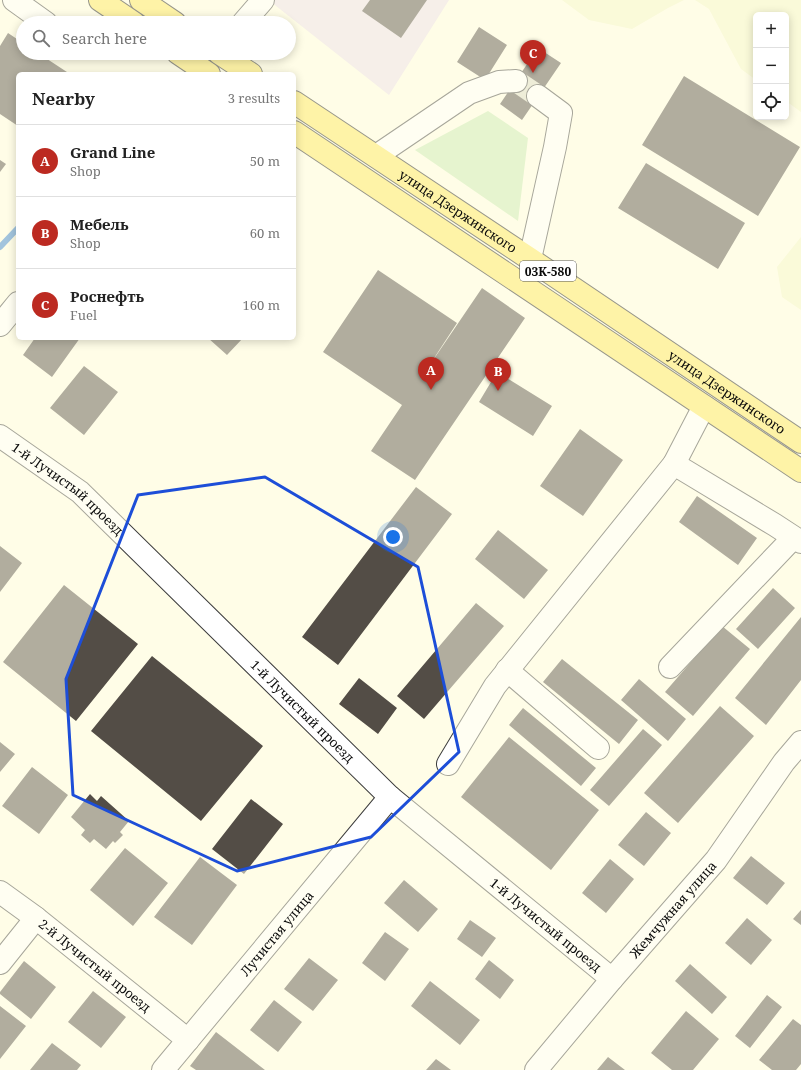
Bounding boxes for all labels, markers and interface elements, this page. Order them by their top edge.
map controls [753,12,789,120]
button: + [753,12,789,48]
search box [16,16,296,60]
icon: search [30,27,52,49]
text: Search here [62,28,147,48]
pin: C [520,40,546,73]
button: − [753,48,789,84]
button: locate [753,84,789,120]
text: Nearby [32,87,95,110]
text: 3 results [228,89,280,107]
text: Grand Line [70,142,155,162]
text: A [40,152,50,170]
text: 50 m [250,152,280,170]
text: Shop [70,162,101,180]
street label: улица Дзержинского [396,165,520,257]
text: Мебель [70,214,128,234]
text: B [41,224,49,242]
text: 60 m [250,224,280,242]
text: Shop [70,234,101,252]
road number: 03К-580 [520,261,576,281]
text: Роснефть [70,286,144,306]
text: C [41,296,49,314]
text: 160 m [243,296,280,314]
text: Fuel [70,306,97,324]
street label: улица Дзержинского [665,346,789,438]
pin: A [418,357,444,390]
pin: B [485,358,511,391]
street label: 1-й Лучистый проезд [8,438,128,539]
your location [383,527,403,547]
street label: 1-й Лучистый проезд [247,656,359,766]
street label: Жемчужная улица [625,857,720,963]
street label: 1-й Лучистый проезд [486,874,605,976]
street label: Лучистая улица [236,887,318,980]
street label: 2-й Лучистый проезд [35,915,155,1016]

